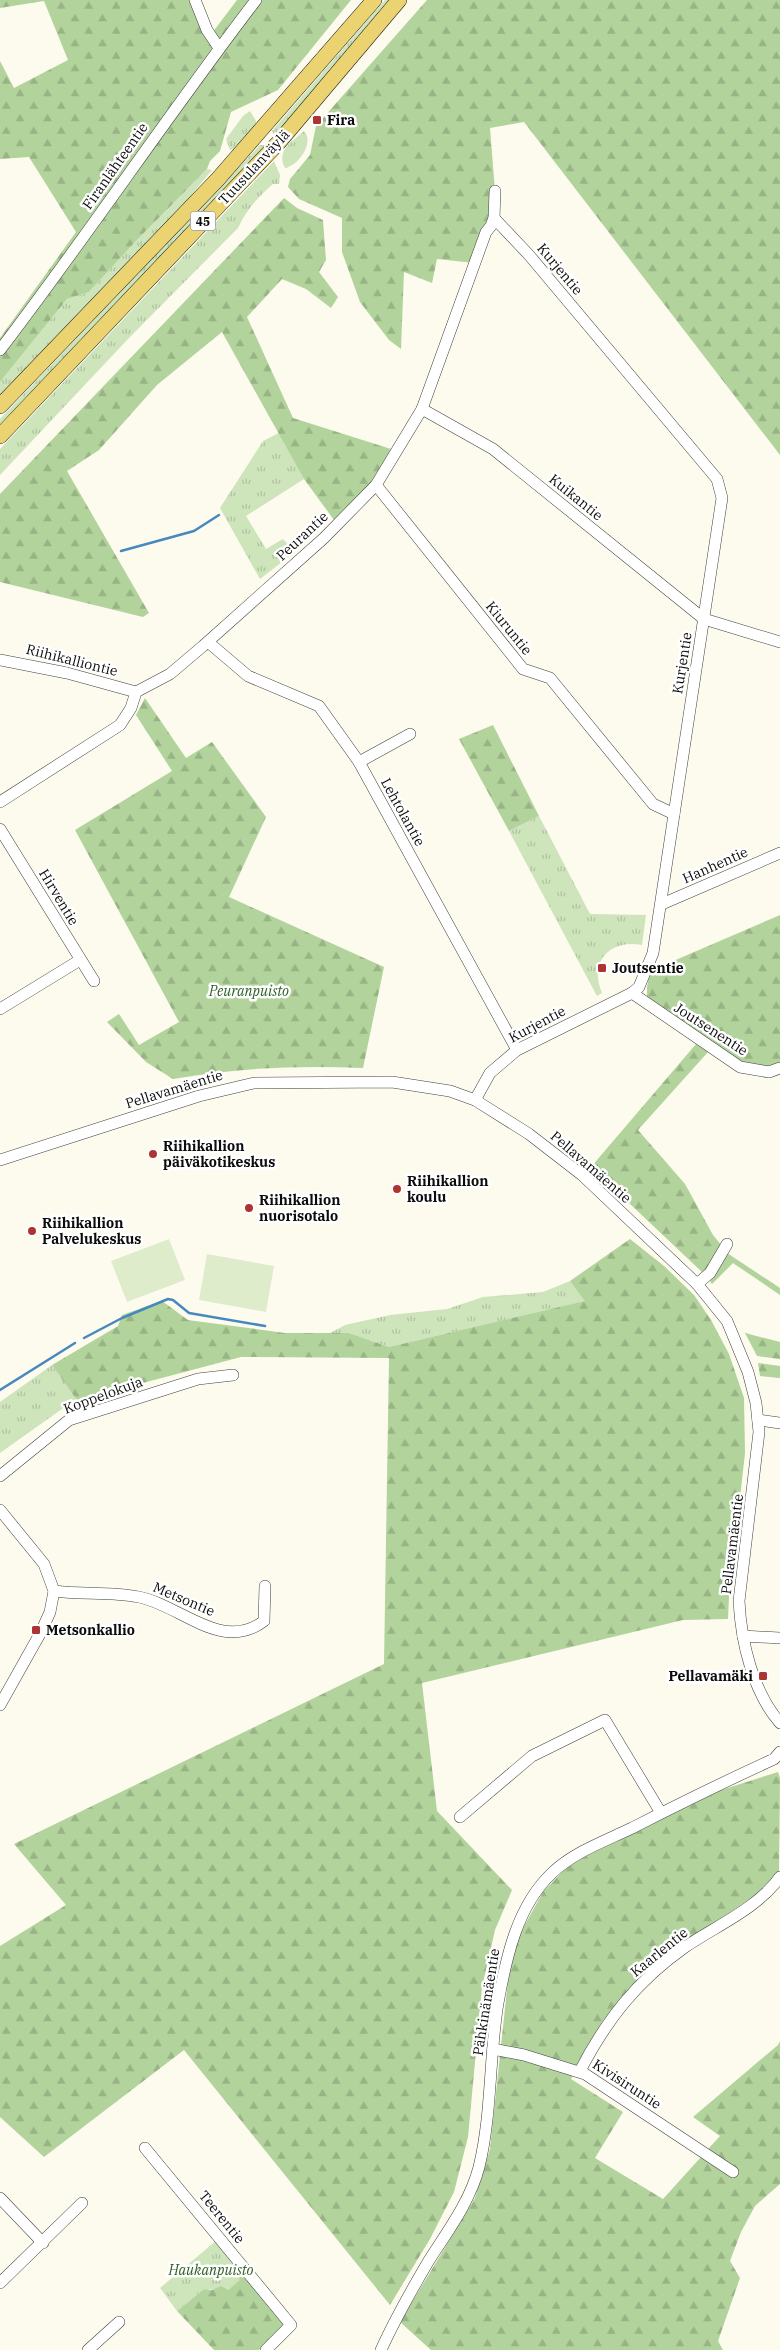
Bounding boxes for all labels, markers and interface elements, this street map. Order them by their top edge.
place label: Fira [327,111,355,129]
marker: Fira [311,114,323,126]
street label: Firanlähteentie [78,119,152,213]
street label: Tuusulanväylä [215,125,294,208]
road number: 45 [190,212,216,230]
street label: Kurjentie [533,239,587,299]
street label: Kuikantie [545,470,607,524]
street label: Peurantie [272,507,332,565]
street label: Kiuruntie [482,597,536,659]
street label: Kurjentie [668,631,696,695]
street label: Riihikalliontie [24,640,120,680]
street label: Lehtolantie [377,775,429,849]
street label: Hanhentie [680,843,750,887]
street label: Hirventie [35,865,83,929]
place label: Joutsentie [612,959,684,977]
marker: Joutsentie [596,962,608,974]
park label: Peuranpuisto [208,982,289,1000]
street label: Joutsenentie [671,998,751,1060]
street label: Kurjentie [505,1002,569,1046]
street label: Pellavamäentie [123,1066,225,1112]
street label: Pellavamäentie [547,1127,635,1207]
place label: Riihikallion päiväkotikeskus [163,1137,275,1171]
marker: Riihikallion päiväkotikeskus [147,1148,159,1160]
place label: Riihikallion koulu [407,1172,488,1206]
marker: Riihikallion koulu [391,1183,403,1195]
place label: Riihikallion nuorisotalo [259,1191,340,1225]
marker: Riihikallion nuorisotalo [243,1202,255,1214]
place label: Riihikallion Palvelukeskus [42,1214,141,1248]
marker: Riihikallion Palvelukeskus [26,1225,38,1237]
street label: Koppelokuja [61,1372,145,1418]
street label: Pellavamäentie [717,1493,747,1595]
street label: Metsontie [150,1578,218,1620]
place label: Metsonkallio [46,1621,135,1639]
marker: Metsonkallio [30,1624,42,1636]
place label: Pellavamäki [668,1667,753,1685]
marker: Pellavamäki [757,1670,769,1682]
street label: Kaarlentie [627,1923,691,1981]
street label: Pähkinämäentie [469,1947,503,2057]
street label: Kivisiruntie [589,2055,665,2113]
street label: Teerentie [195,2187,249,2247]
park label: Haukanpuisto [167,2261,254,2279]

